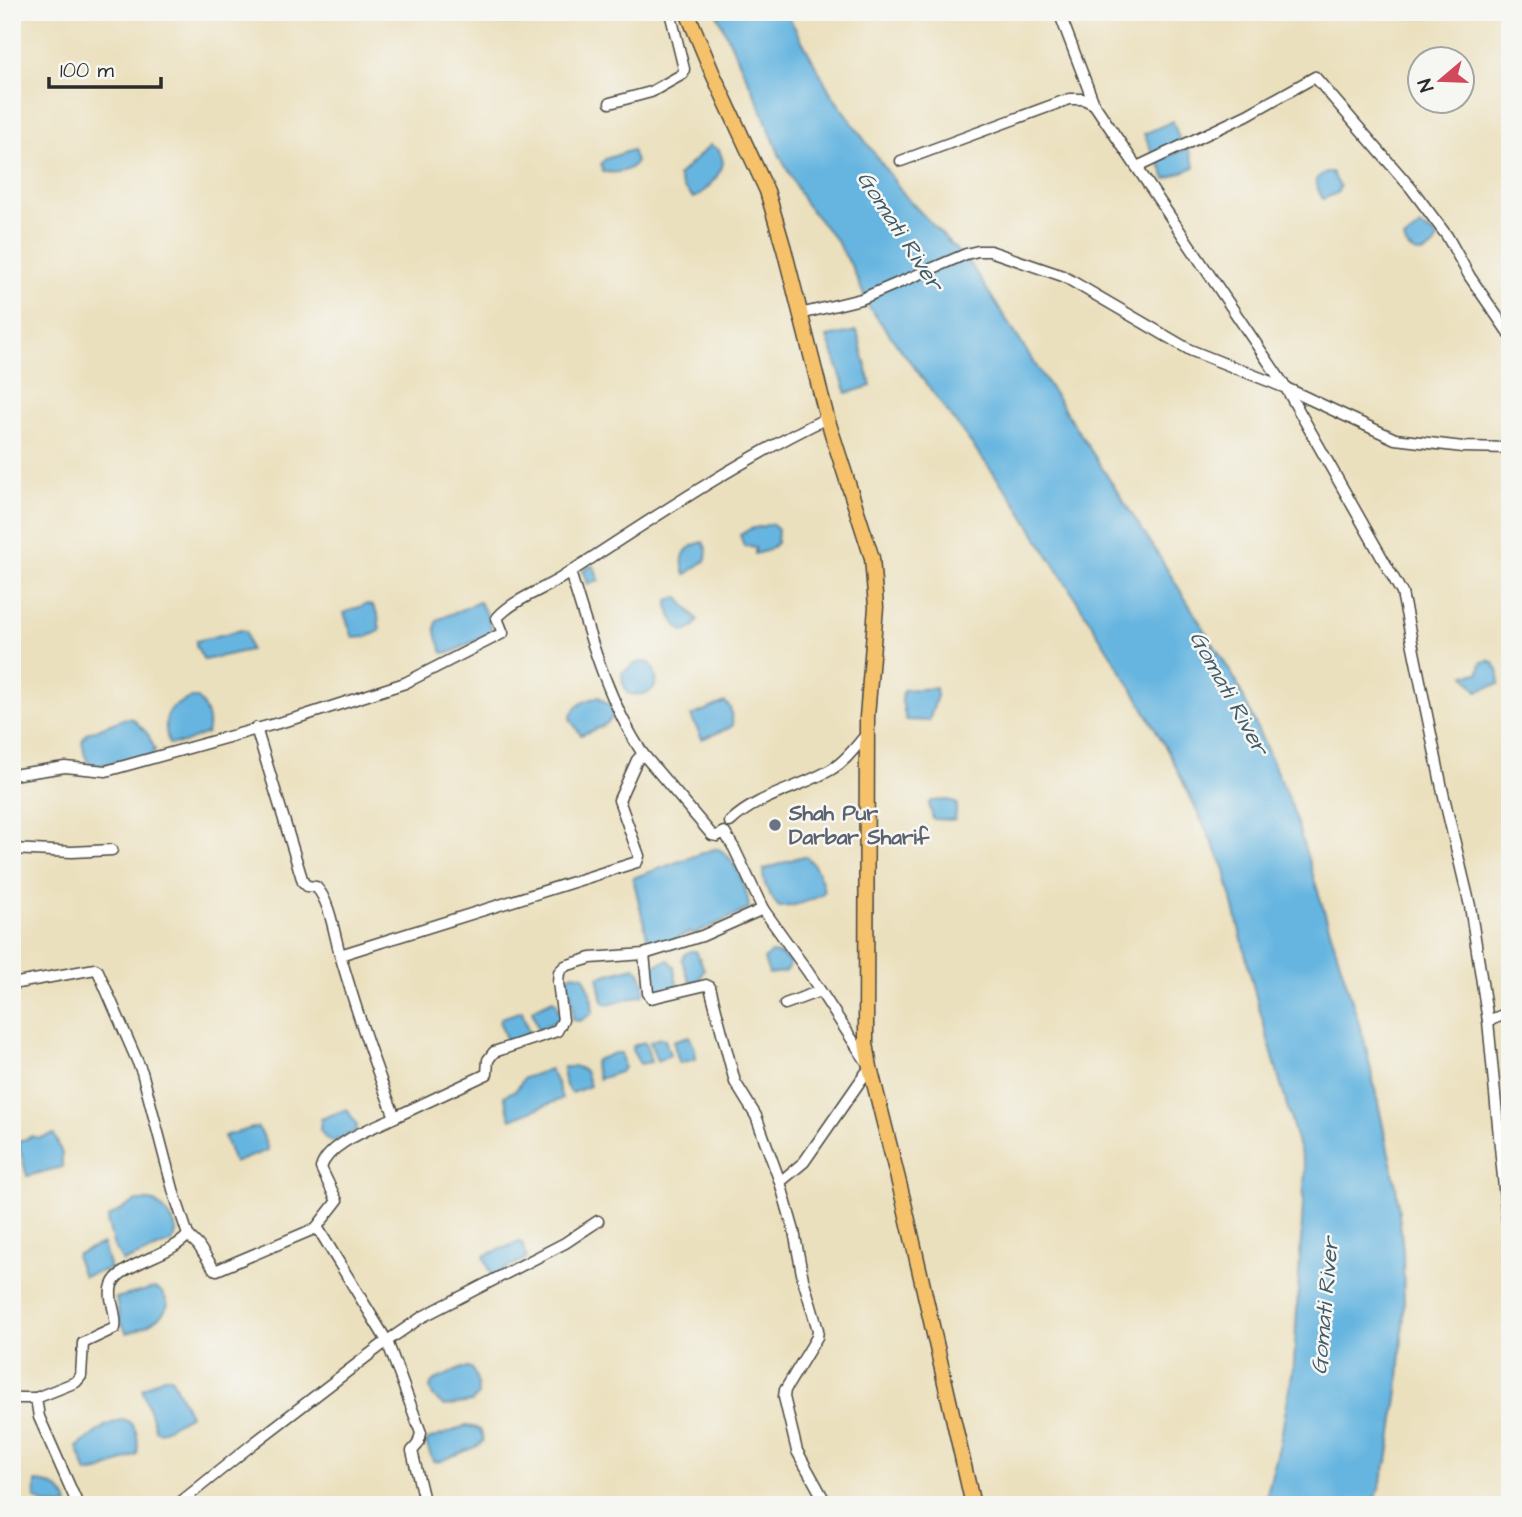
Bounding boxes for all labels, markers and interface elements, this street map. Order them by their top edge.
scale bar [49,46,161,90]
north arrow [1406,46,1476,116]
text: 100 m [60,56,115,85]
text: N [1412,75,1441,95]
water label: Gomati River [849,165,952,299]
water label: Gomati River [1182,625,1277,763]
place label: Shah Pur Darbar Sharif [788,799,930,852]
marker: Shah Pur Darbar Sharif [767,817,783,833]
water label: Gomati River [1303,1234,1347,1376]

